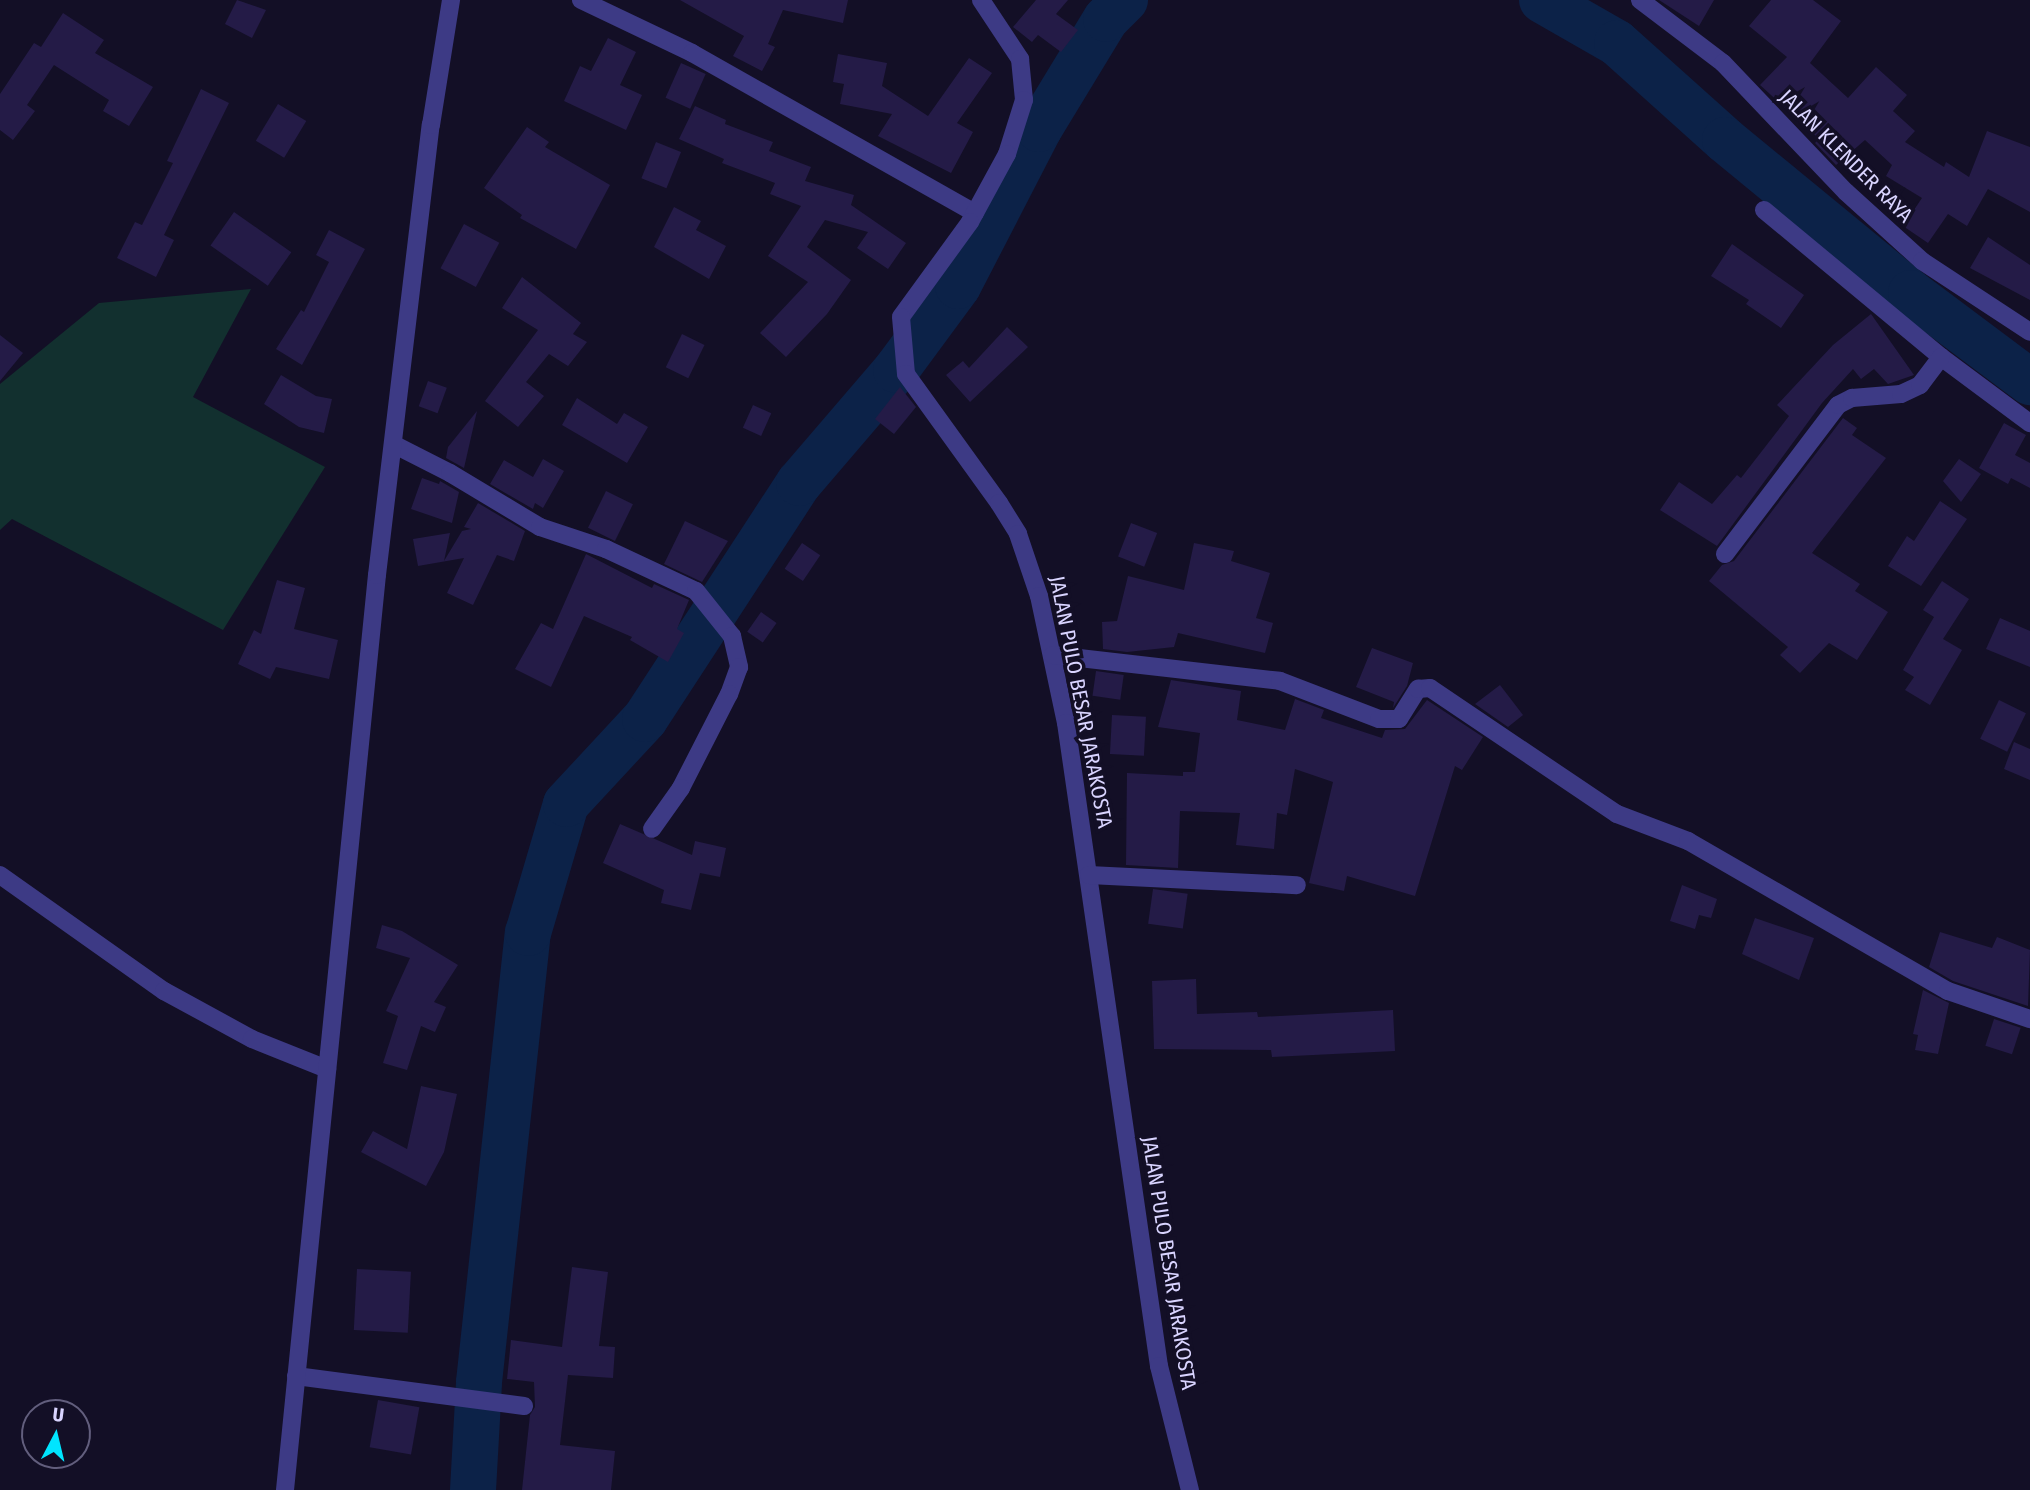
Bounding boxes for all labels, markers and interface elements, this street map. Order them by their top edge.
street label: JALAN KLENDER RAYA [1774,84,1918,228]
street label: JALAN PULO BESAR JARAKOSTA [1044,574,1118,830]
street label: JALAN PULO BESAR JARAKOSTA [1136,1134,1202,1392]
north arrow [21,1399,91,1469]
text: U [51,1403,65,1427]

